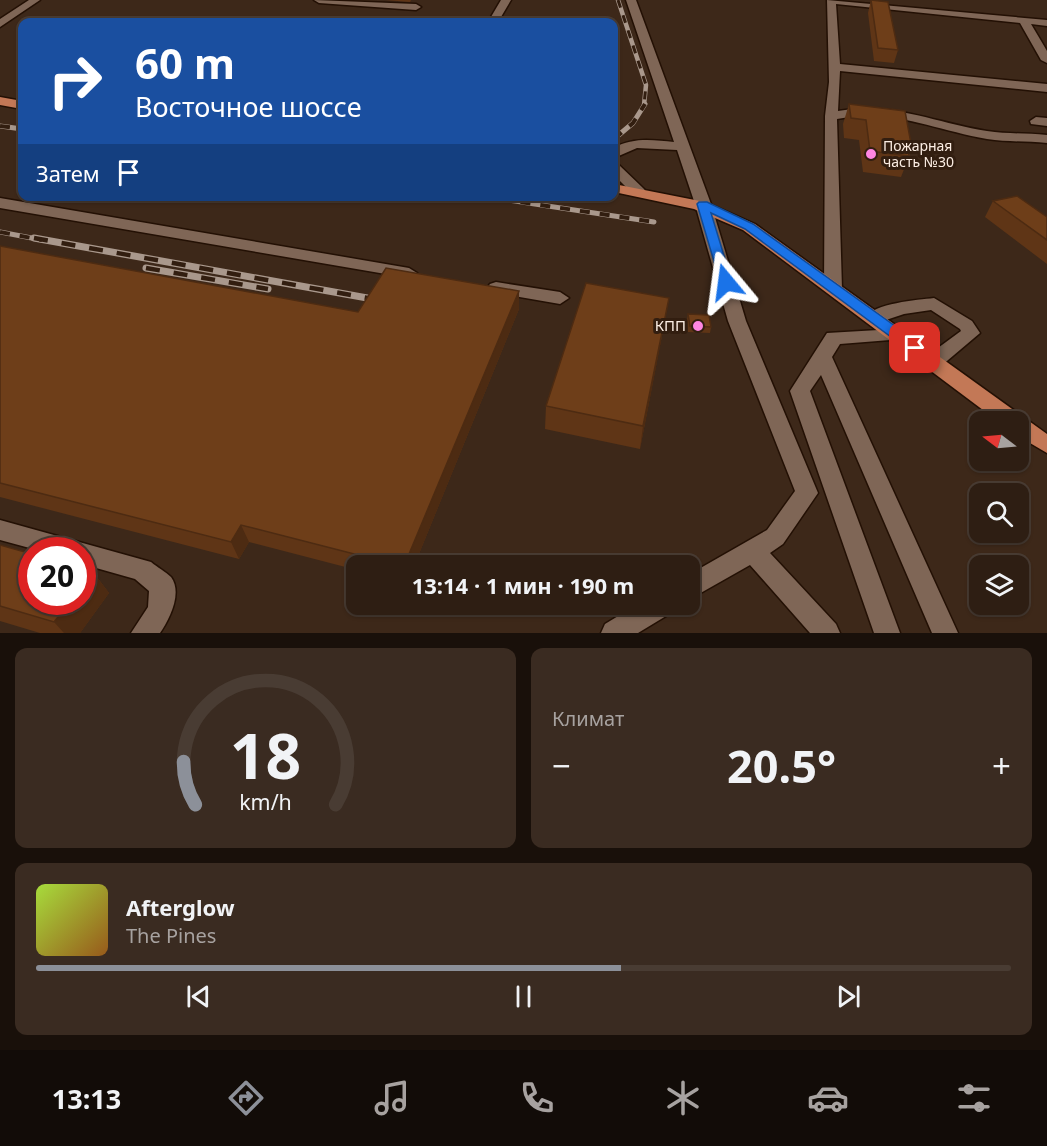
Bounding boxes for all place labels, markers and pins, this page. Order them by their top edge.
place label: Пожарная часть №30 [883,136,954,171]
marker: Пожарная часть №30 [864,147,878,161]
place label: КПП [655,315,686,335]
marker: КПП [691,319,705,333]
pin [889,322,940,373]

